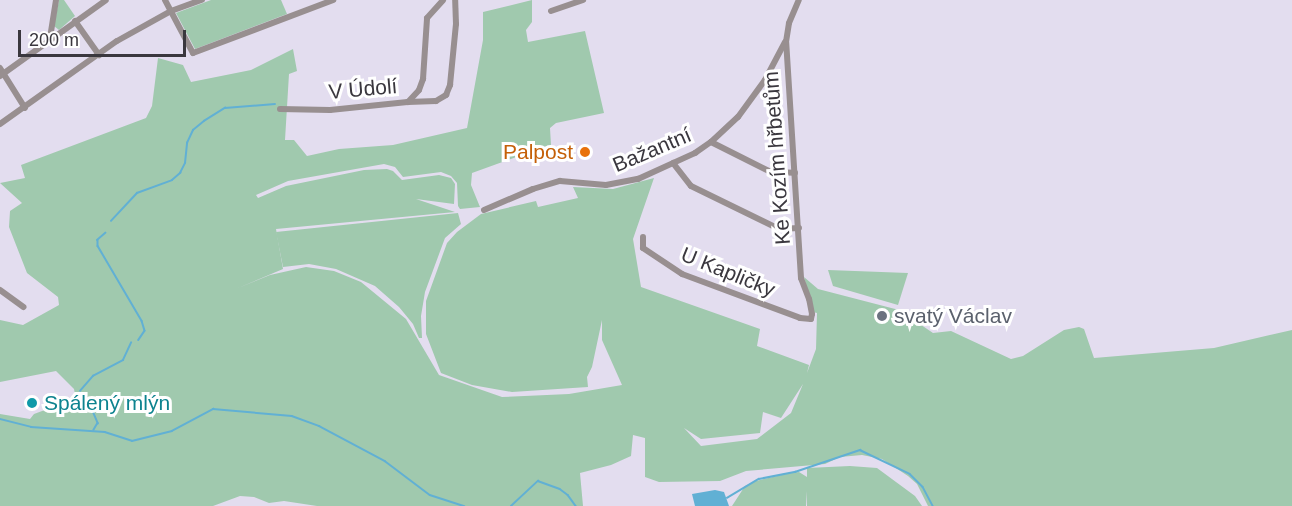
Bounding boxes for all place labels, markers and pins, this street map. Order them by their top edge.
place label: Palpost [503,139,573,165]
marker: Palpost [578,145,592,159]
place label: svatý Václav [894,303,1012,329]
marker: svatý Václav [875,309,889,323]
place label: Spálený mlýn [44,390,170,416]
marker: Spálený mlýn [25,396,39,410]

